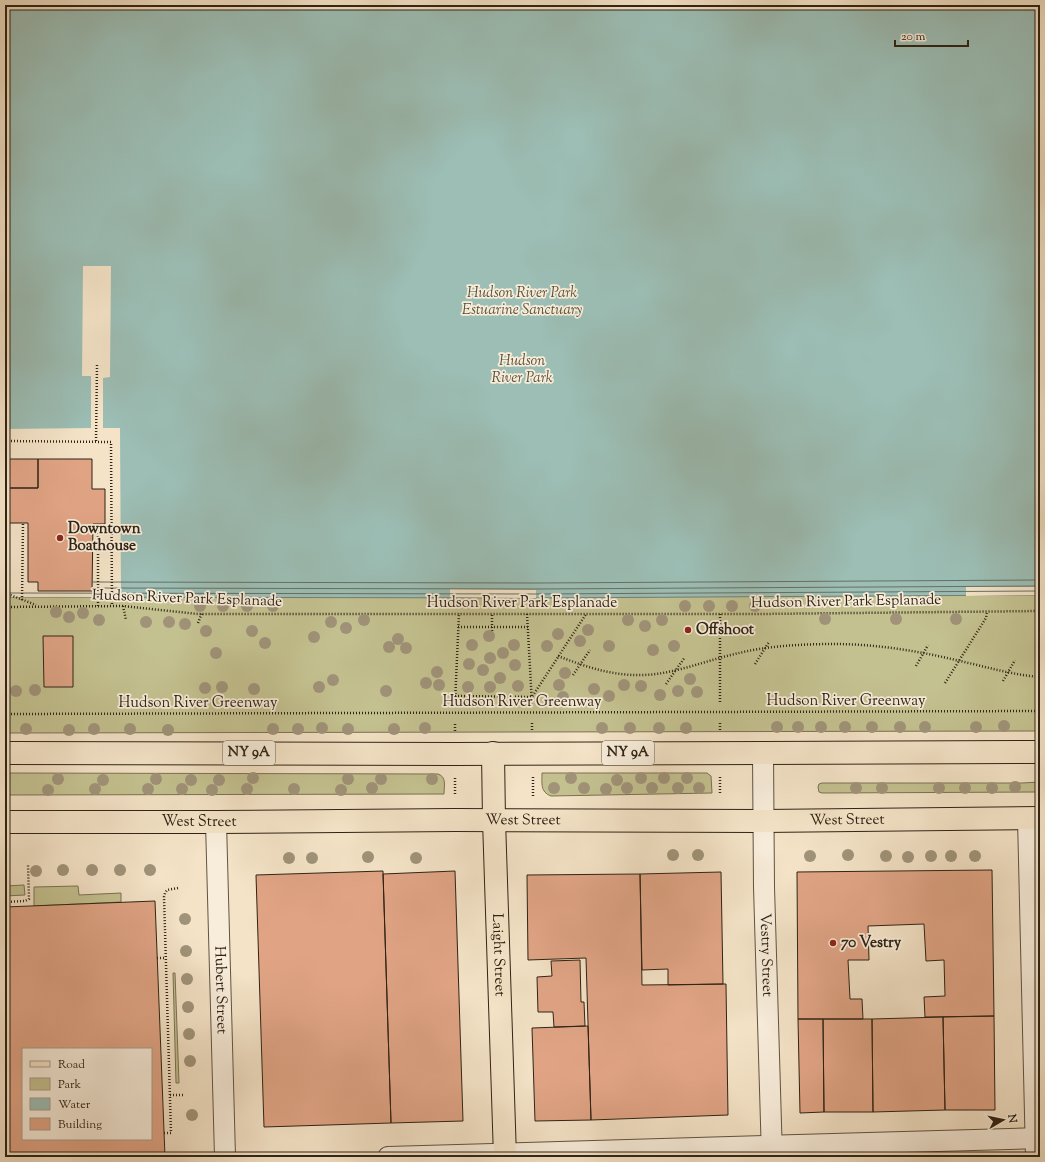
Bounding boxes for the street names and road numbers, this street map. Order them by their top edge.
street label: Hudson River Park Esplanade [91,585,283,613]
street label: Hudson River Park Esplanade [751,590,941,614]
street label: Hudson River Park Esplanade [427,593,617,614]
street label: Hudson River Greenway [766,691,926,712]
street label: Hudson River Greenway [442,692,602,713]
street label: Hudson River Greenway [118,693,278,714]
road number: NY 9A [223,741,275,765]
road number: NY 9A [602,741,654,765]
street label: West Street [809,809,885,831]
street label: West Street [485,810,561,831]
street label: West Street [161,811,237,833]
street label: Laight Street [487,913,510,997]
street label: Vestry Street [754,913,778,997]
street label: Hubert Street [209,945,232,1034]

